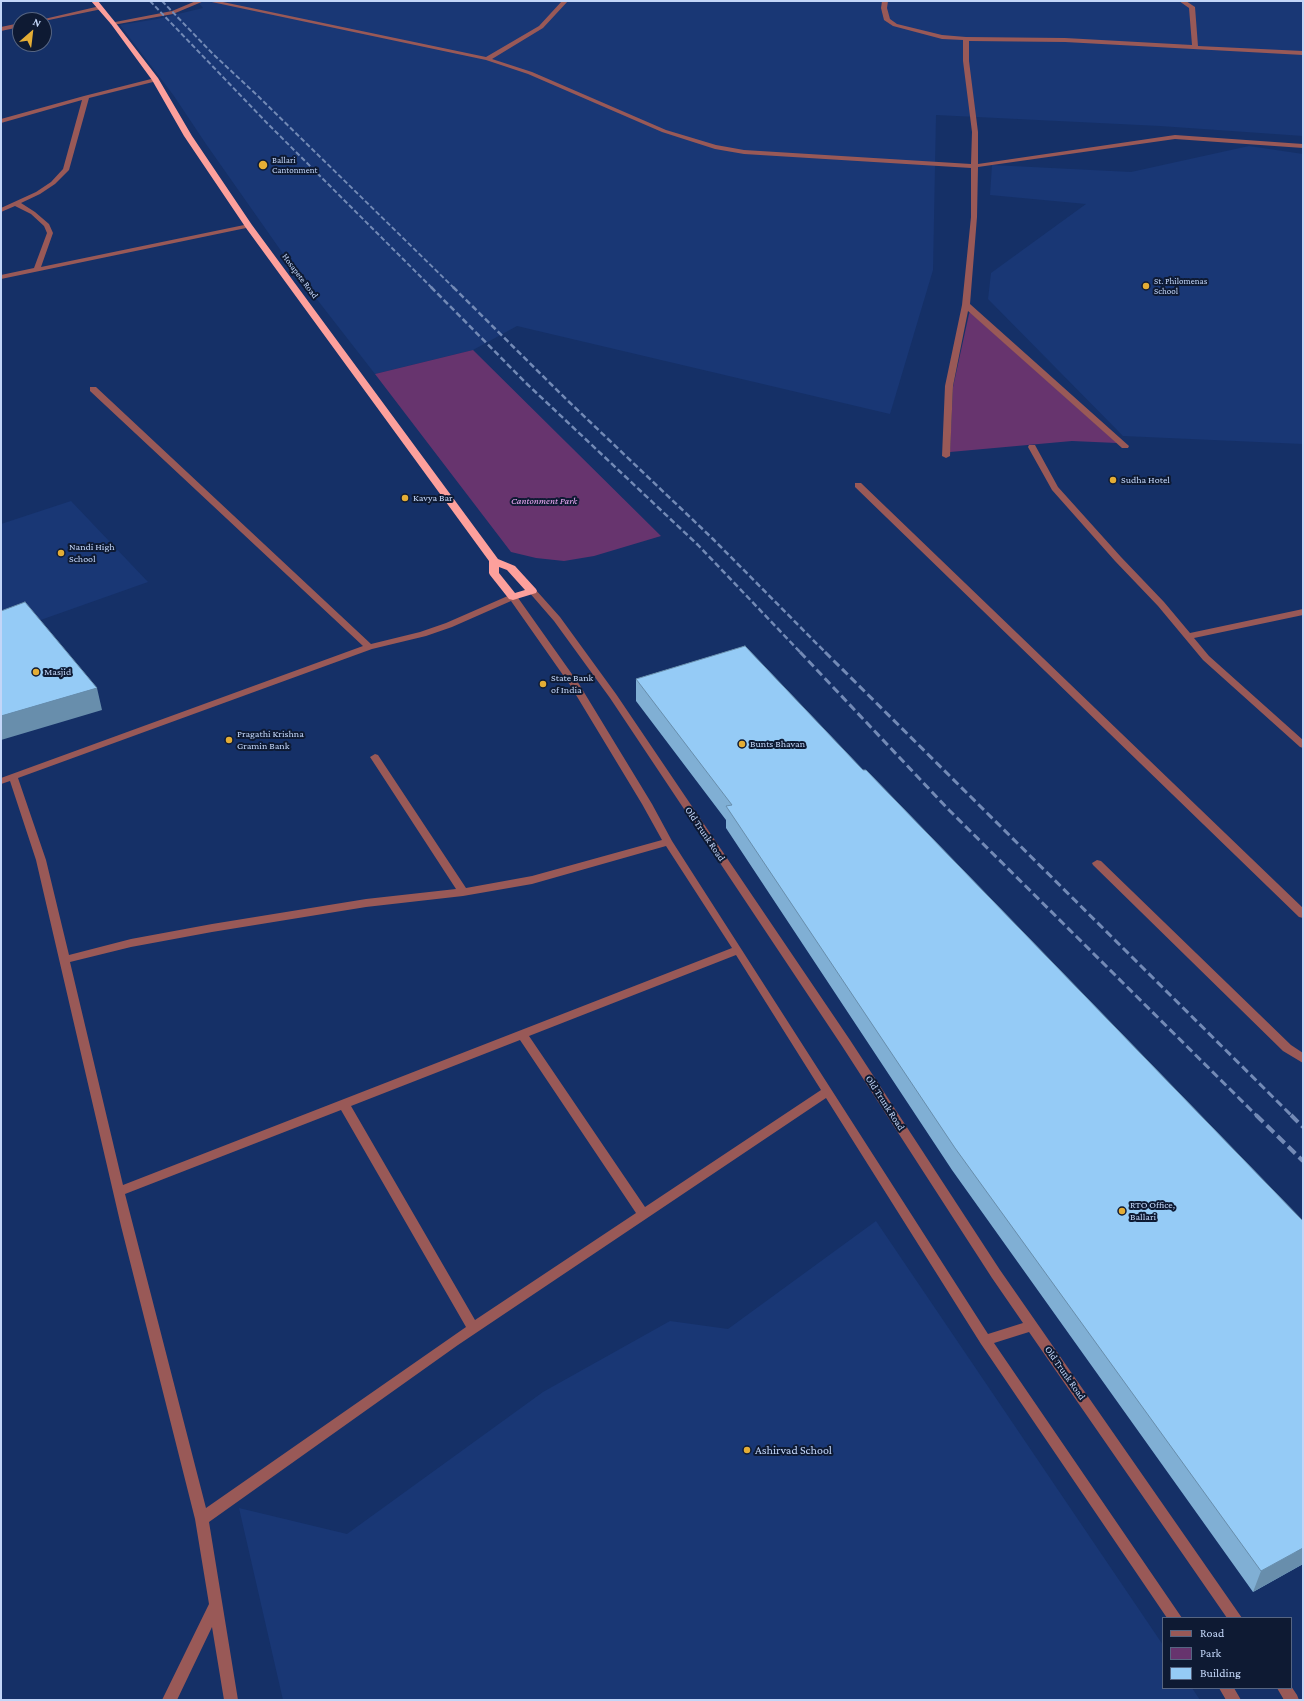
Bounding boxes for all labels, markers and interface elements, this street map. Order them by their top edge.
north arrow [12,12,52,52]
text: N [31,15,43,29]
place label: Ballari Cantonment [272,155,317,176]
marker: Ballari Cantonment [257,159,269,171]
street label: Hosapete Road [280,251,320,301]
place label: St. Philomenas School [1154,276,1207,297]
marker: St. Philomenas School [1141,281,1151,291]
place label: Sudha Hotel [1121,474,1170,486]
marker: Sudha Hotel [1108,475,1118,485]
place label: Kavya Bar [413,492,453,504]
marker: Kavya Bar [400,493,410,503]
park label: Cantonment Park [511,495,577,507]
place label: Nandi High School [69,541,115,564]
marker: Nandi High School [56,548,66,558]
place label: Masjid [44,666,71,678]
marker: Masjid [31,667,41,677]
place label: State Bank of India [551,672,593,696]
marker: State Bank of India [538,679,548,689]
place label: Pragathi Krishna Gramin Bank [237,728,304,752]
marker: Pragathi Krishna Gramin Bank [224,735,234,745]
place label: Bunts Bhavan [750,738,805,750]
marker: Bunts Bhavan [737,739,747,749]
street label: Old Trunk Road [682,805,728,863]
street label: Old Trunk Road [863,1073,907,1133]
place label: RTO Office, Ballari [1130,1199,1175,1222]
marker: RTO Office, Ballari [1117,1206,1127,1216]
street label: Old Trunk Road [1042,1344,1088,1402]
place label: Ashirvad School [755,1443,832,1457]
marker: Ashirvad School [742,1445,752,1455]
legend [1162,1617,1292,1689]
text: Road [1200,1626,1224,1640]
text: Park [1200,1646,1221,1660]
text: Building [1200,1666,1241,1680]

